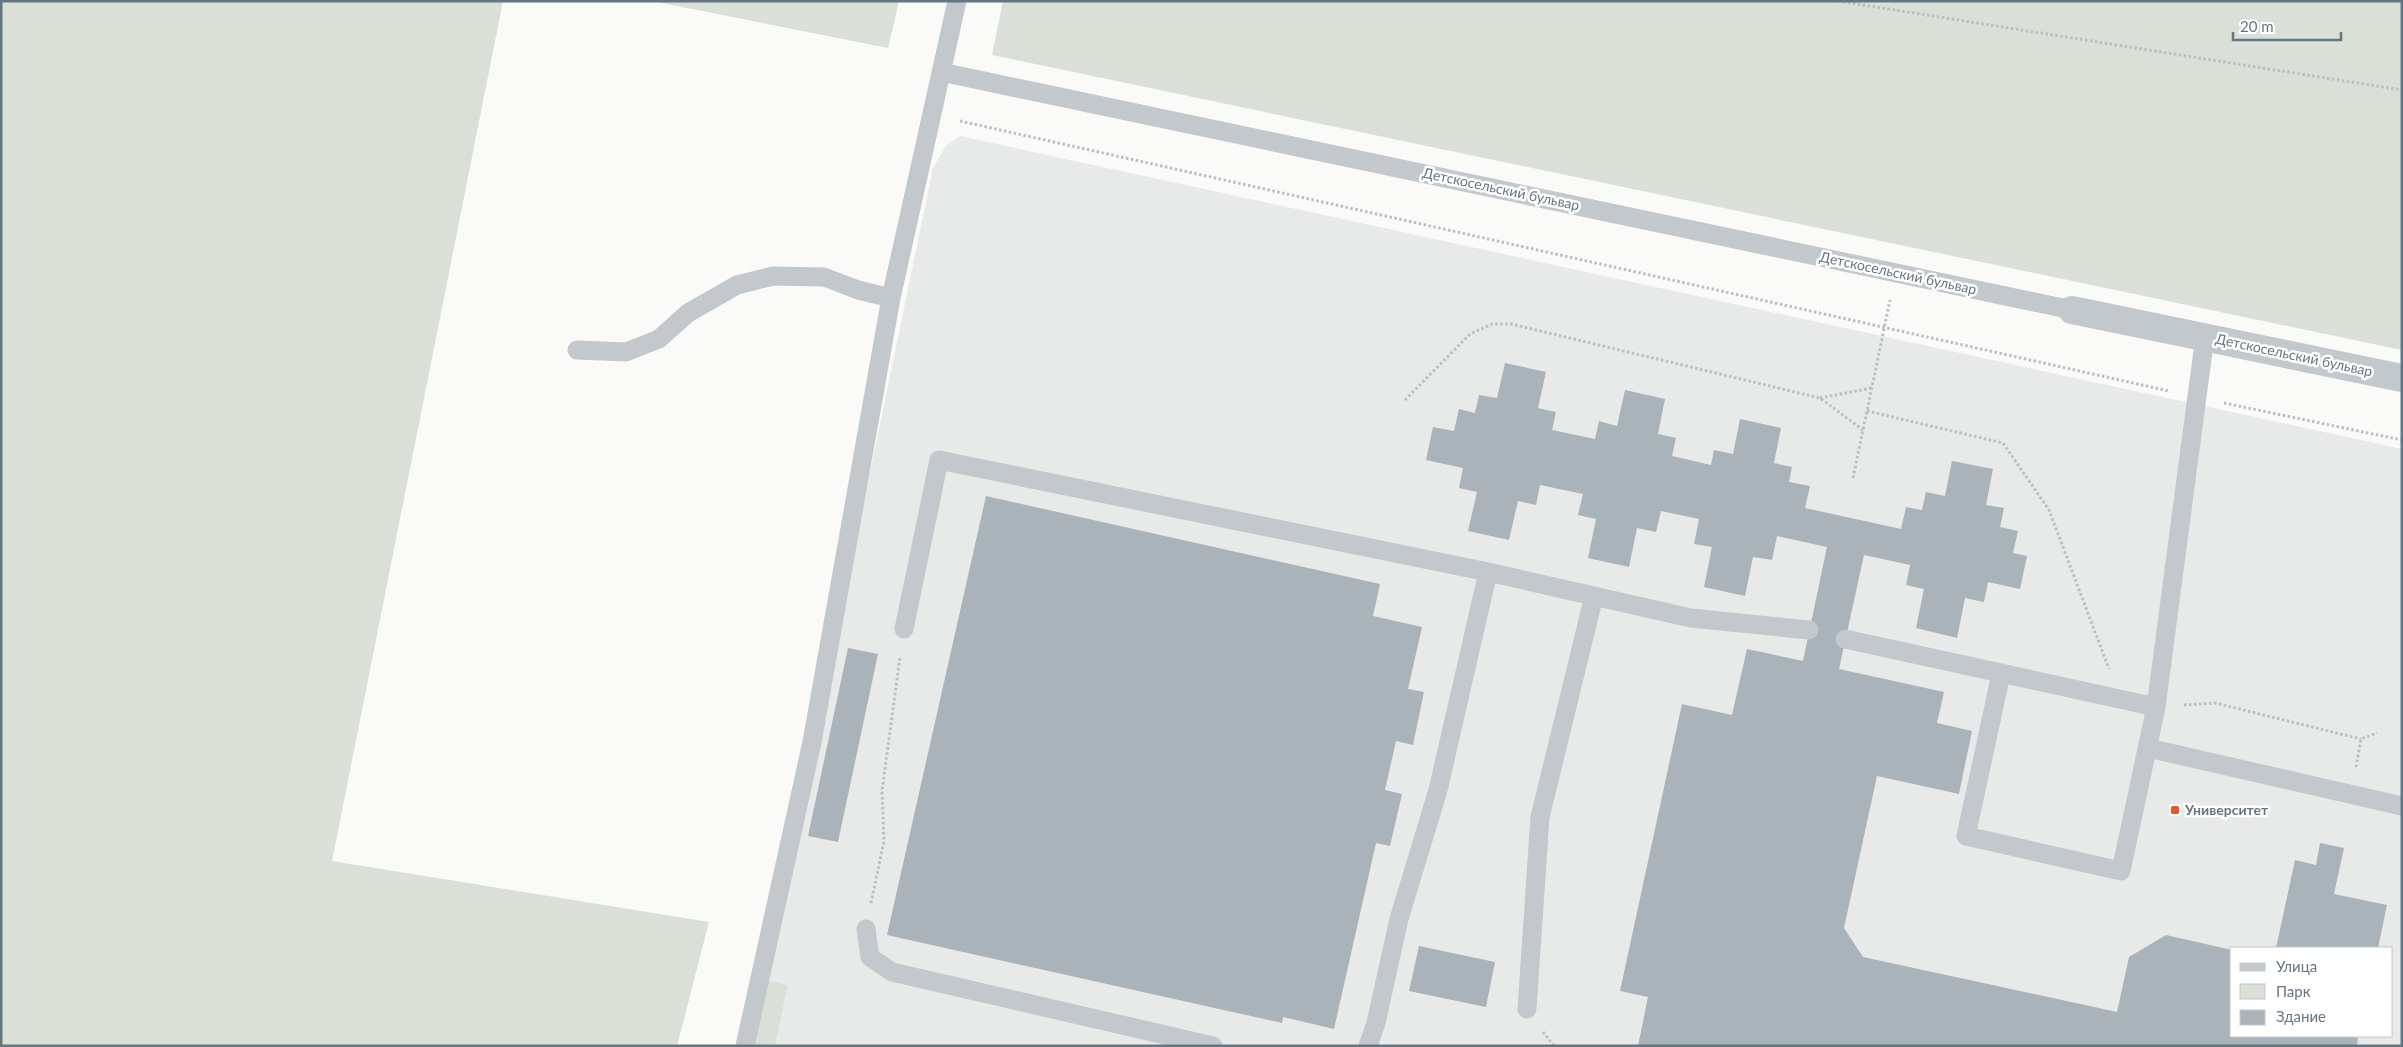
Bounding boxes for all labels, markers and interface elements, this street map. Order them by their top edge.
scale bar [2233,10,2340,42]
text: 20 m [2240,17,2274,35]
street label: Детскосельский бульвар [1421,164,1581,213]
street label: Детскосельский бульвар [1818,248,1978,297]
street label: Детскосельский бульвар [2214,330,2374,379]
place label: Университет [2184,801,2269,818]
marker: Университет [2169,804,2181,816]
legend [2230,947,2393,1037]
text: Улица [2276,957,2317,975]
text: Парк [2276,982,2311,1000]
text: Здание [2276,1007,2326,1025]

